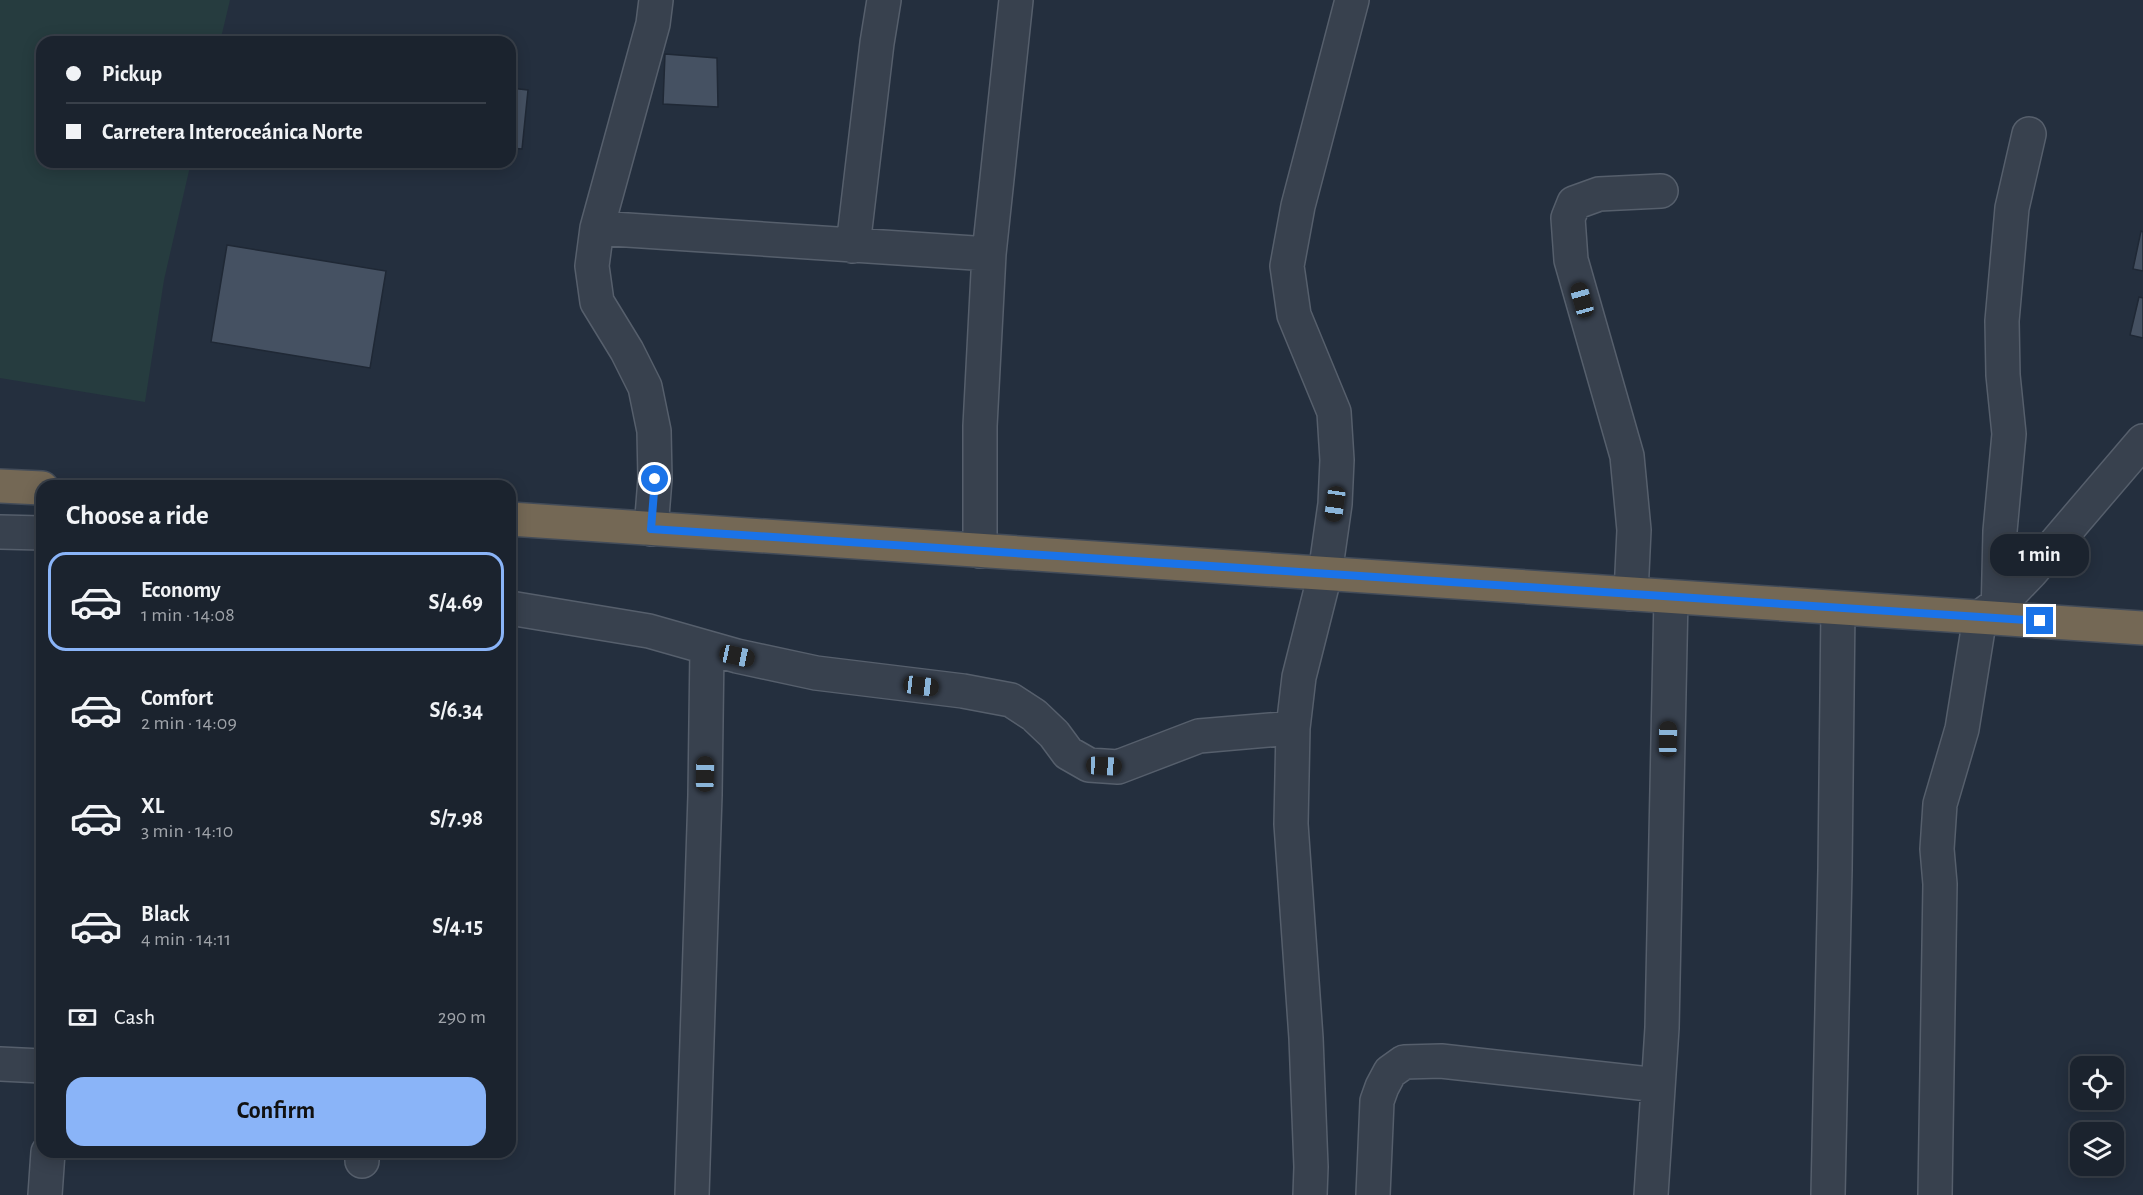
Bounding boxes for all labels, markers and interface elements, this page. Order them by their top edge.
text: Pickup [102,63,162,85]
text: Carretera Interoceánica Norte [102,121,363,143]
car [1568,280,1596,320]
route start [641,465,668,492]
car [1324,485,1346,523]
text: Choose a ride [66,502,209,529]
callout: 1 min [1990,534,2090,576]
text: 1 min [2018,545,2061,565]
icon: car [69,575,123,629]
text: Economy [141,579,221,601]
text: S/4.69 [428,591,483,613]
text: 1 min · 14:08 [141,605,235,625]
route end [2026,607,2053,634]
car [718,643,756,669]
car [902,675,940,697]
icon: car [69,683,123,737]
text: Comfort [141,687,213,709]
text: S/6.34 [430,699,483,721]
text: 2 min · 14:09 [141,713,237,733]
car [1659,721,1677,757]
car [696,756,714,792]
car [1086,756,1122,776]
icon: car [69,791,123,845]
text: XL [141,795,164,817]
text: S/7.98 [430,807,483,829]
text: 3 min · 14:10 [141,821,233,841]
icon: car [69,899,123,953]
text: Black [141,903,189,925]
text: S/4.15 [432,915,483,937]
text: 4 min · 14:11 [141,929,231,949]
icon: cash [66,1001,99,1034]
text: Cash [114,1006,155,1028]
text: 290 m [438,1007,486,1027]
map controls [2070,1056,2124,1176]
button: locate [2070,1056,2124,1110]
button: Confirm [66,1077,486,1146]
button: layers [2070,1122,2124,1176]

